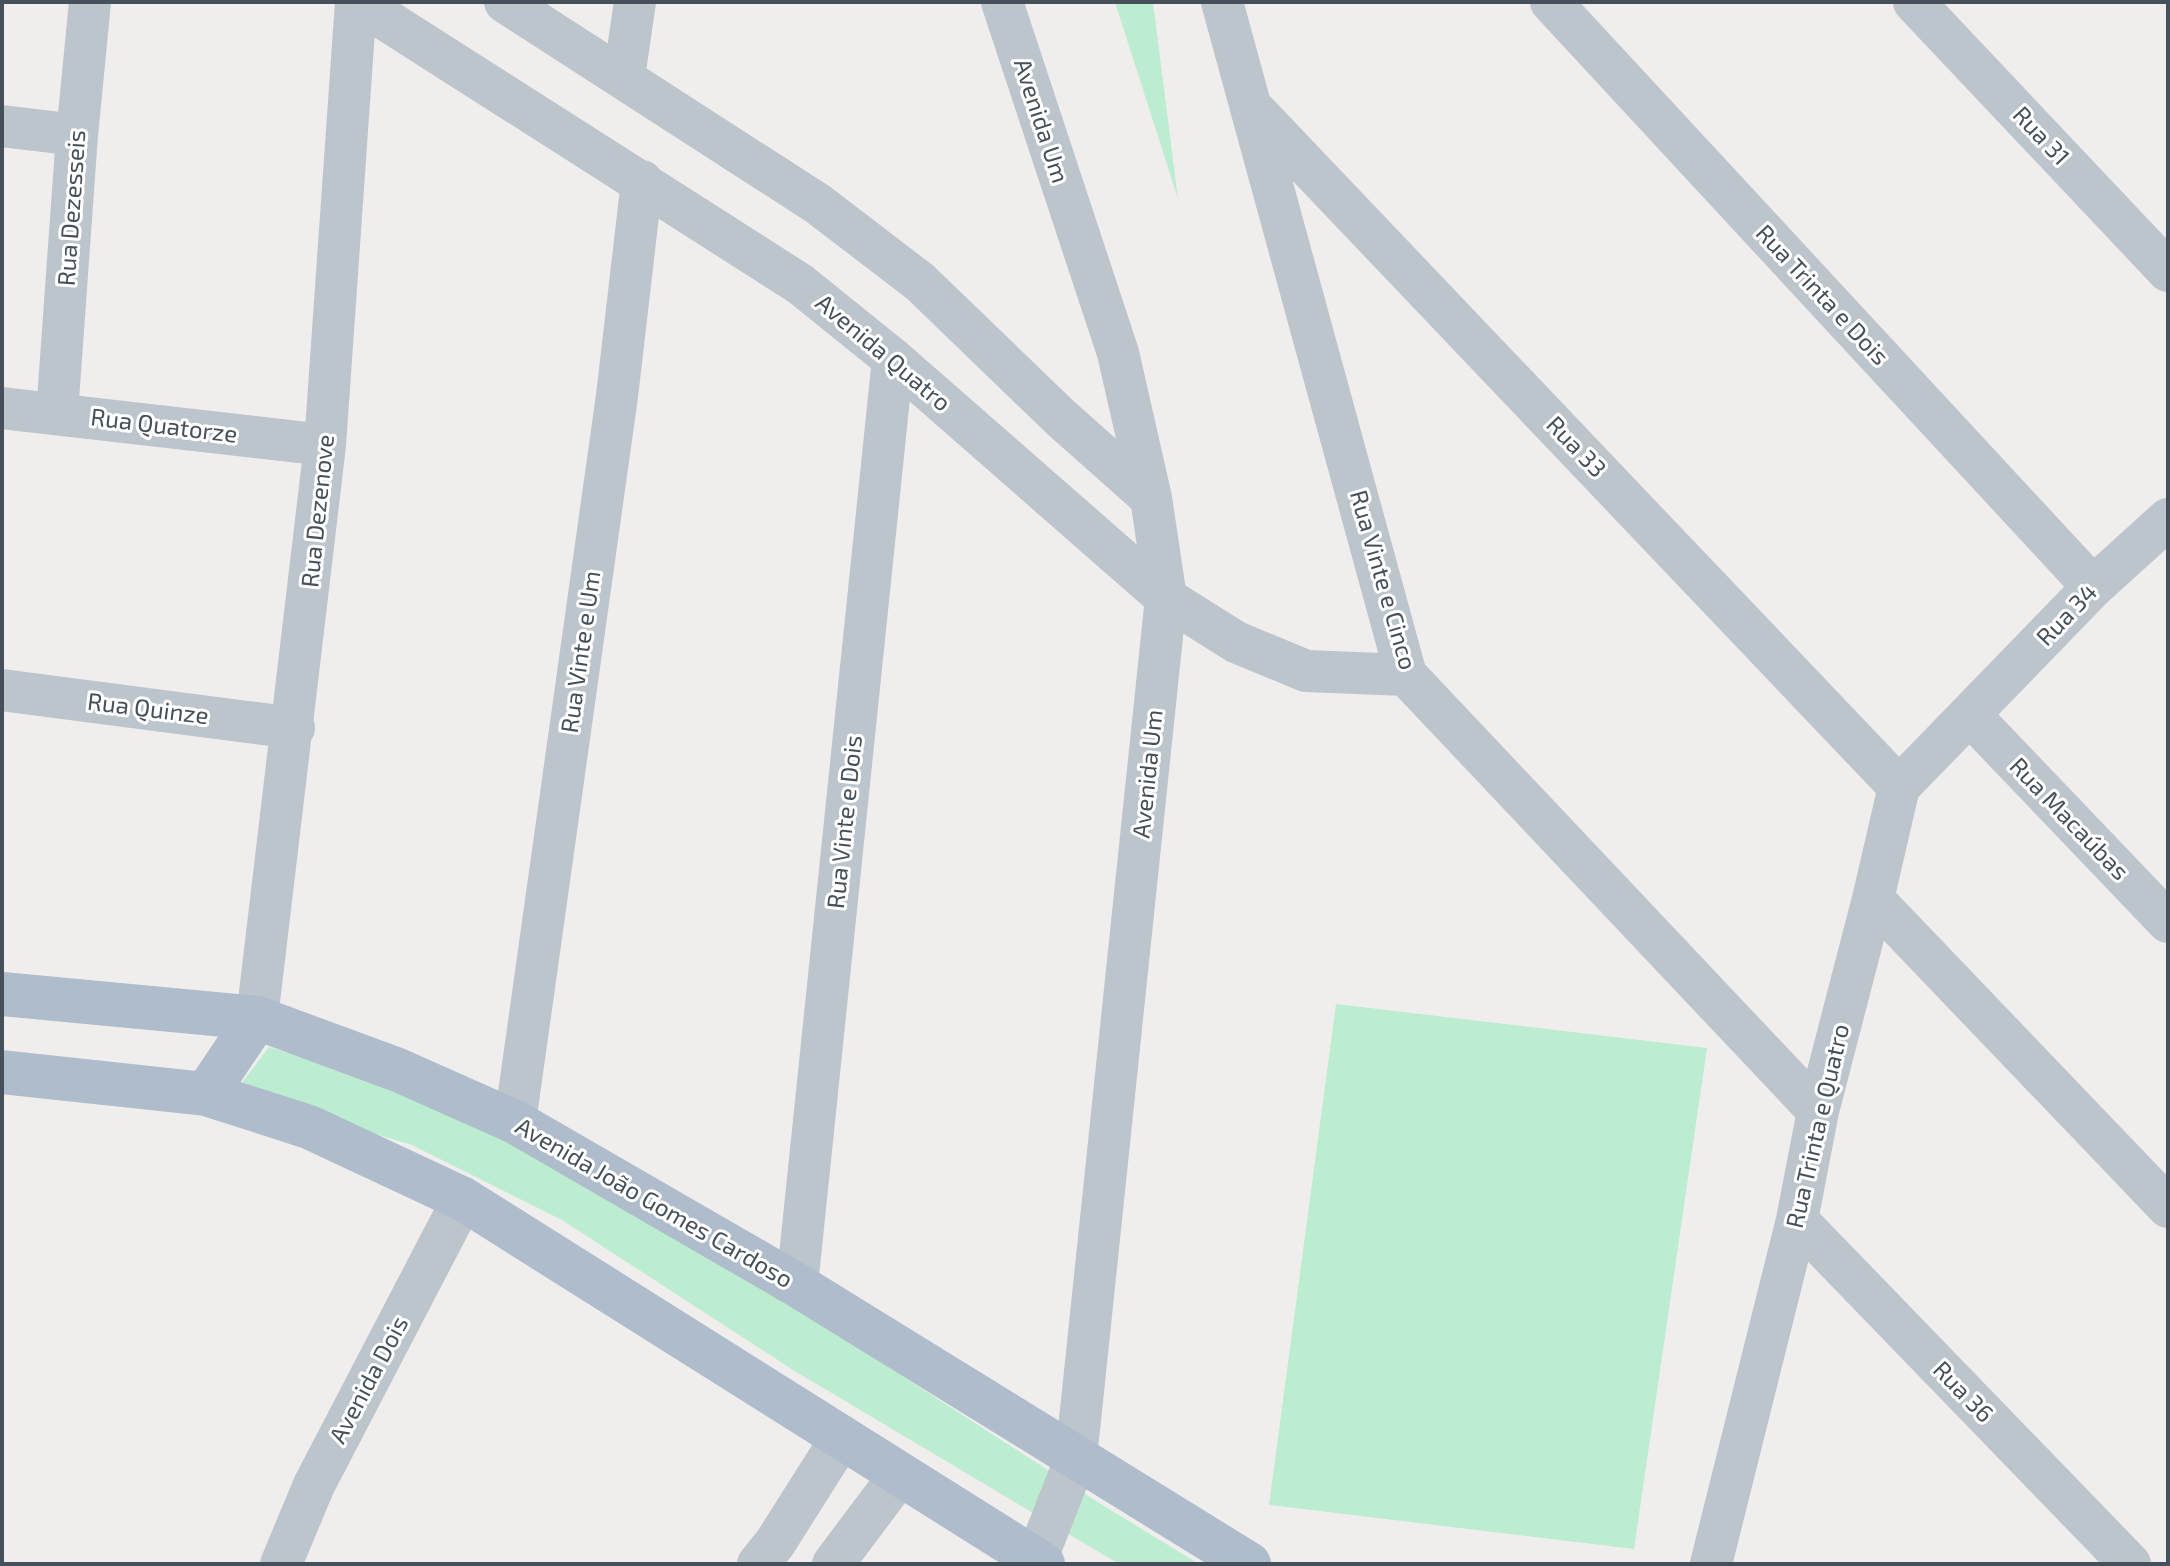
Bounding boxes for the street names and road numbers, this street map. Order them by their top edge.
street label: Avenida Um [1009,55,1076,186]
street label: Rua 31 [2008,100,2077,170]
street label: Rua Dezesseis [51,129,90,287]
street label: Rua Trinta e Dois [1751,218,1896,370]
street label: Avenida Quatro [811,287,957,417]
street label: Rua Quatorze [89,401,239,448]
street label: Rua 33 [1541,409,1613,483]
street label: Rua Dezenove [294,433,339,589]
street label: Rua Vinte e Cinco [1345,487,1424,673]
street label: Rua Vinte e Um [554,569,605,735]
street label: Rua 34 [2029,577,2102,651]
street label: Rua Quinze [86,686,210,729]
street label: Avenida Um [1125,708,1168,840]
street label: Rua Vinte e Dois [820,734,867,910]
street label: Rua Macaúbas [2004,751,2136,885]
street label: Rua Trinta e Quatro [1779,1021,1854,1231]
street label: Avenida João Gomes Cardoso [511,1110,798,1293]
street label: Avenida Dois [322,1311,413,1448]
street label: Rua 36 [1928,1354,2000,1428]

